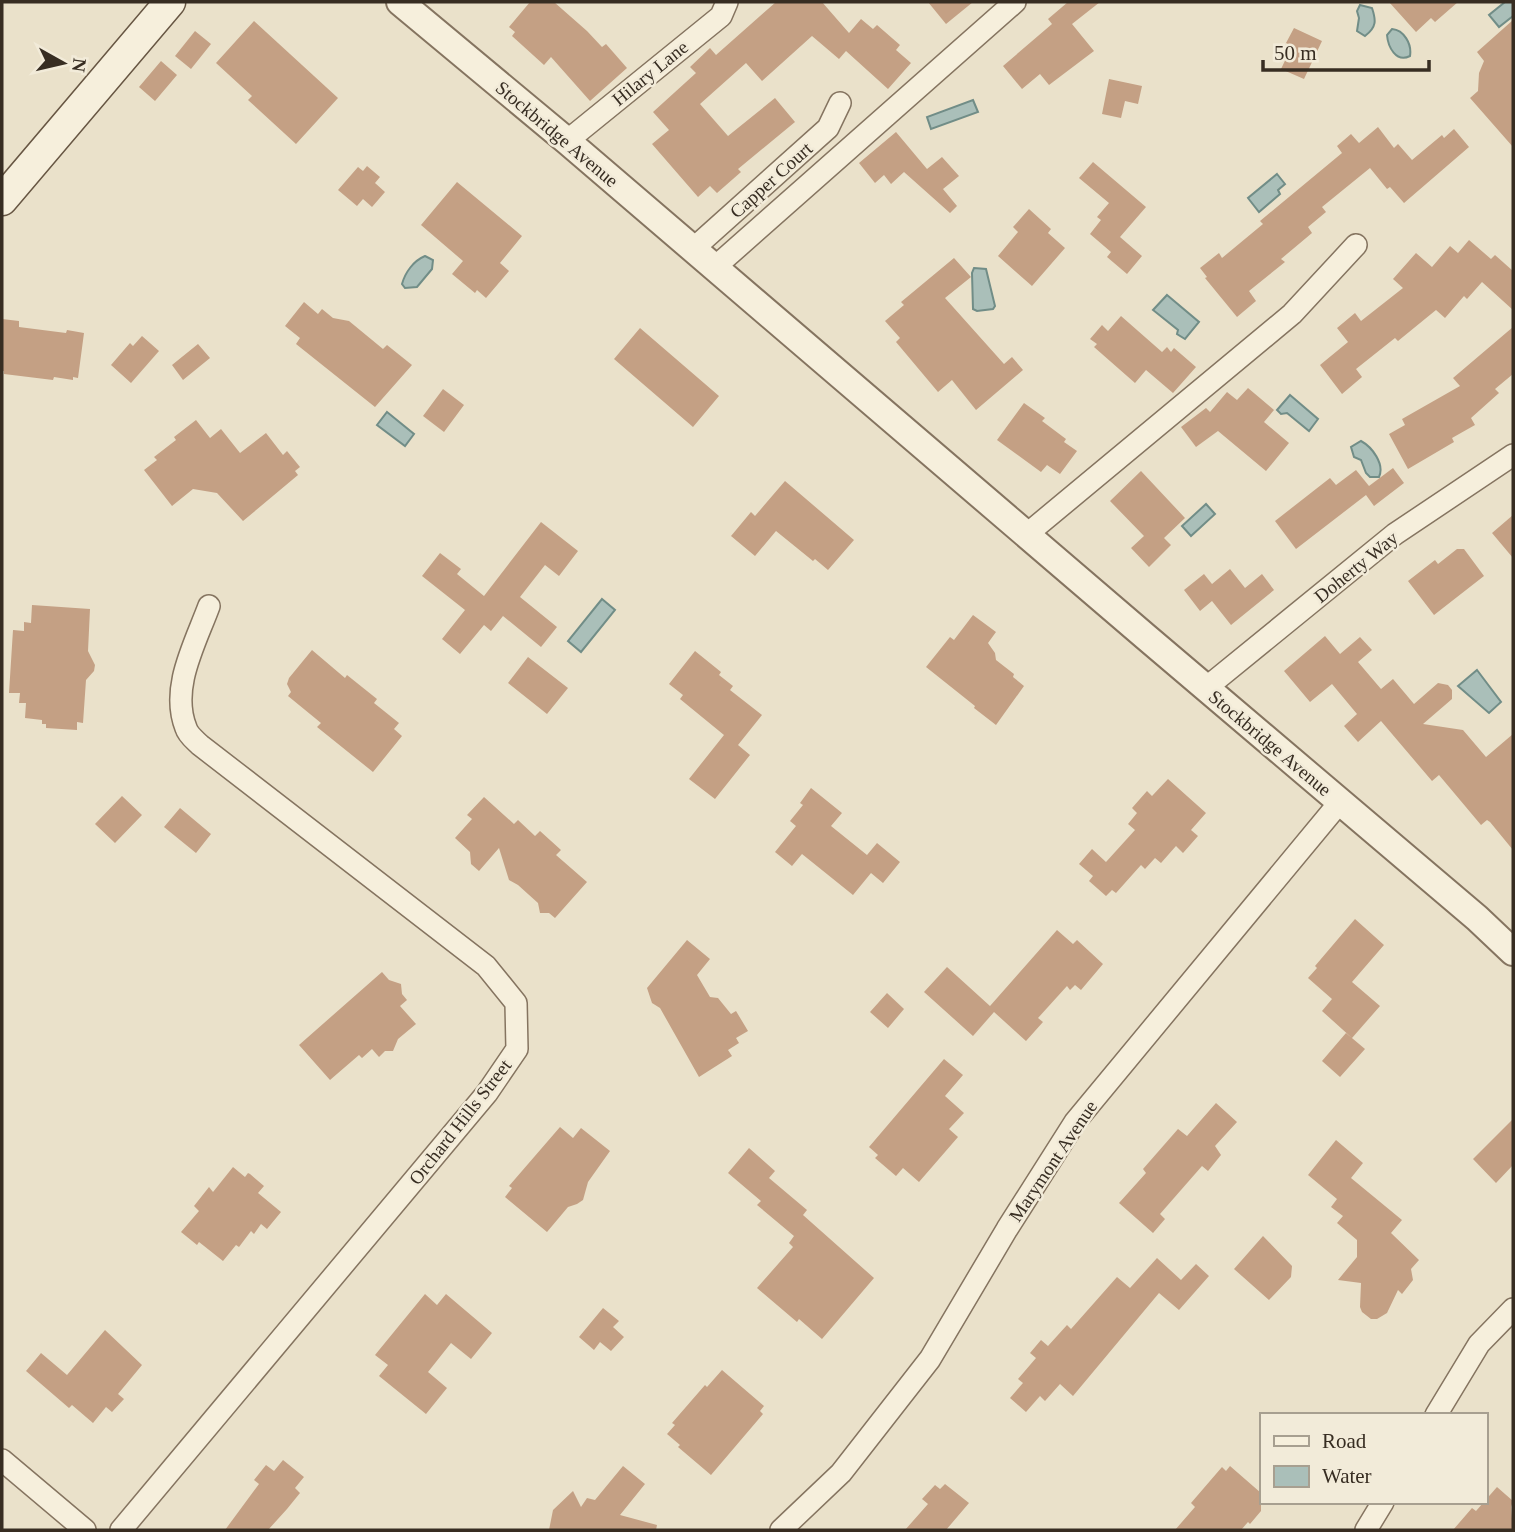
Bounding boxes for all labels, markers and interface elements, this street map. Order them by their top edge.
north arrow [28,28,98,98]
scale bar [1263,28,1429,72]
street label: Hilary Lane [608,36,692,110]
text: 50 m [1274,41,1317,65]
text: N [68,57,91,74]
street label: Stockbridge Avenue [492,77,622,191]
street label: Capper Court [726,137,817,222]
street label: Doherty Way [1310,527,1402,607]
street label: Stockbridge Avenue [1205,686,1335,800]
street label: Orchard Hills Street [405,1055,516,1189]
street label: Marymont Avenue [1005,1096,1101,1226]
legend [1260,1413,1487,1504]
text: Road [1322,1429,1367,1453]
text: Water [1322,1464,1372,1488]

